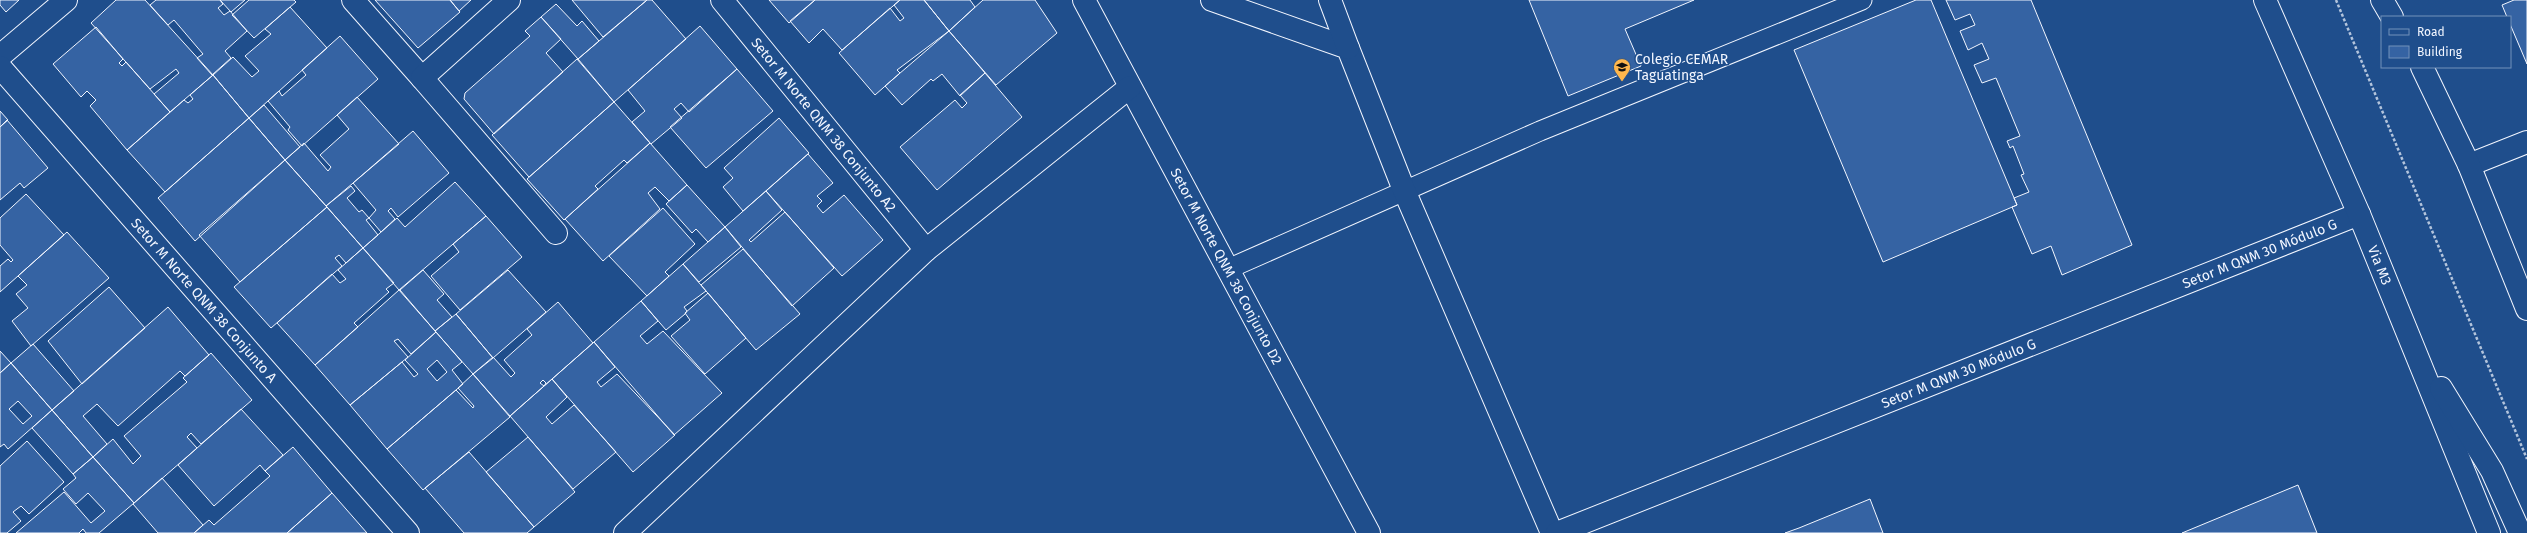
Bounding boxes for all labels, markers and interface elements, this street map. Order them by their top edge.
legend [2381,16,2511,68]
text: Road [2417,25,2445,39]
street label: Setor M Norte QNM 38 Conjunto A2 [747,34,900,216]
text: Building [2417,45,2463,59]
place label: Colegio CEMAR Taguatinga [1635,51,1729,84]
school or university icon: Colegio CEMAR Taguatinga [1612,57,1632,82]
street label: Setor M Norte QNM 38 Conjunto D2 [1167,165,1285,368]
street label: Setor M Norte QNM 38 Conjunto A [127,215,280,386]
street label: Setor M QNM 30 Módulo G [2180,216,2339,292]
street label: Via M3 [2364,243,2395,288]
street label: Setor M QNM 30 Módulo G [1879,335,2038,412]

